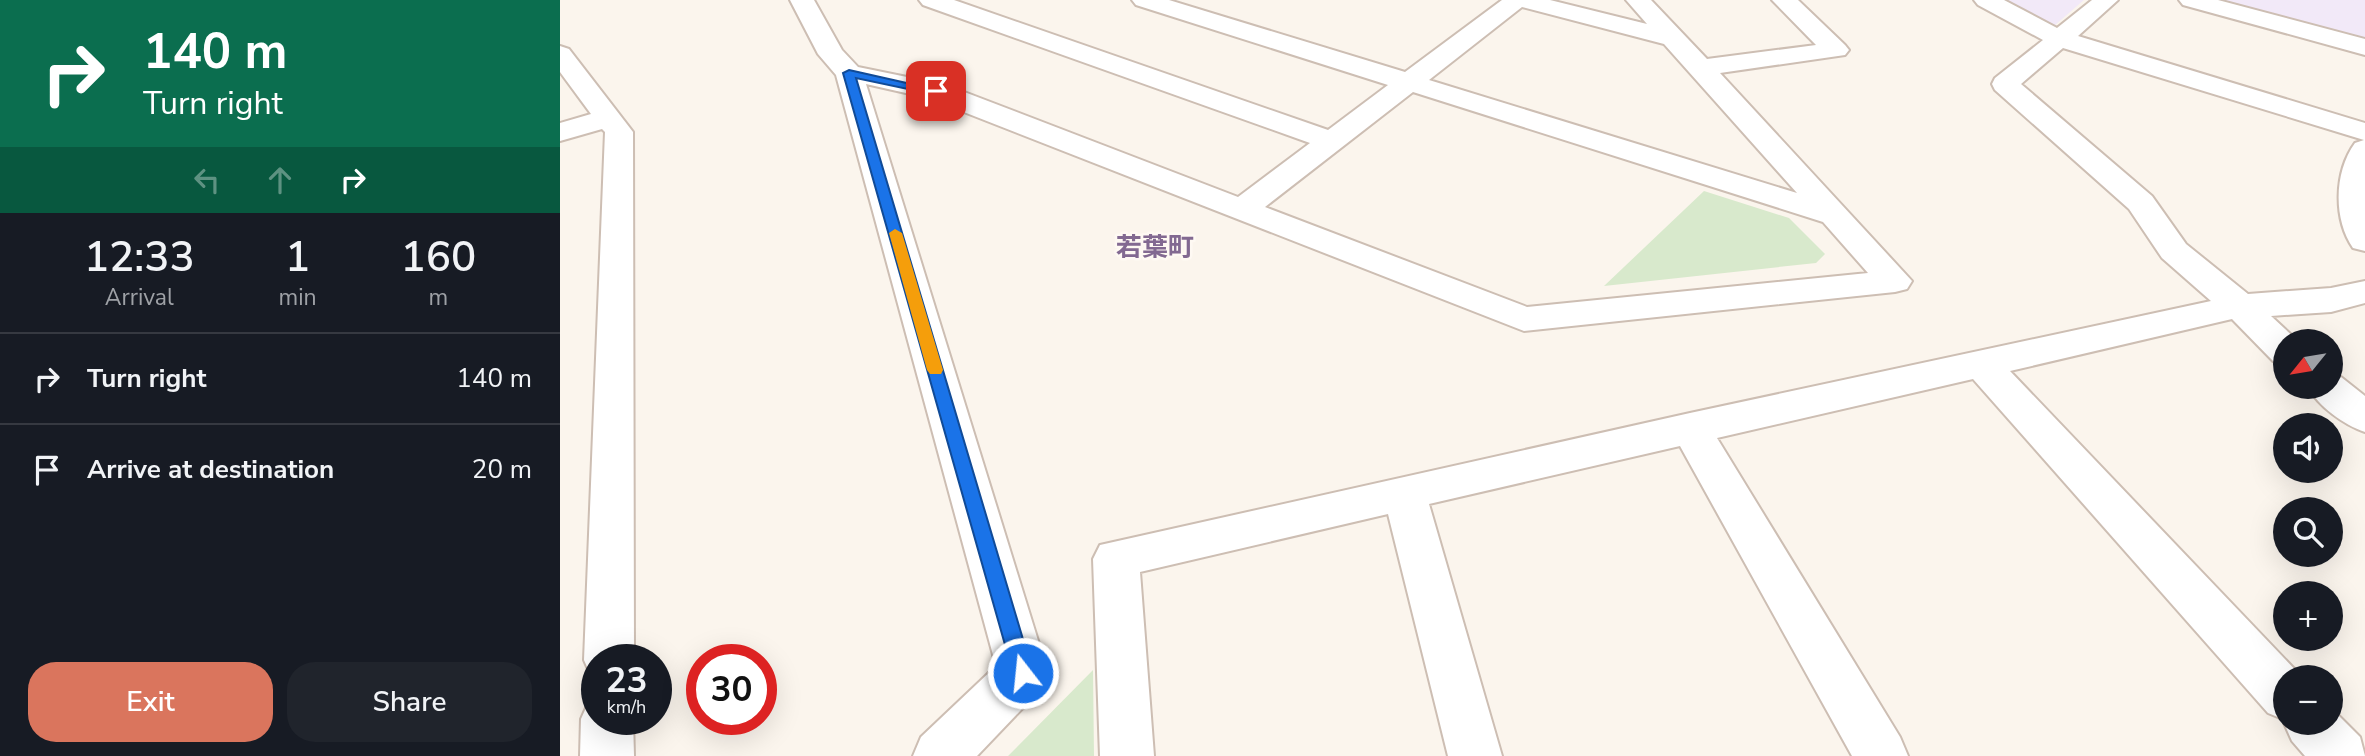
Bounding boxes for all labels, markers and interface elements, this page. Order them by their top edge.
text: 140 m [143,18,287,85]
icon: right [28,28,119,119]
pin [906,61,966,121]
icon: arrive [917,72,955,110]
text: Turn right [143,82,283,125]
icon: left [188,161,226,199]
icon: ahead [261,161,299,199]
icon: right [334,161,372,199]
text: 12:33 [84,229,195,286]
text: 1 [285,229,310,286]
text: 160 [400,229,476,286]
district label: 若葉町 [1116,230,1194,265]
text: Arrival [105,282,174,313]
text: min [279,282,317,313]
text: m [428,282,448,313]
north arrow [2273,329,2343,399]
map controls [2273,329,2343,735]
icon: right [28,360,66,398]
text: Turn right [87,361,206,396]
text: 140 m [456,361,532,396]
button: sound [2273,413,2343,483]
icon: arrive [28,451,66,489]
text: Arrive at destination [87,452,334,487]
text: 20 m [472,452,532,487]
button: search [2273,497,2343,567]
button: + [2273,581,2343,651]
position arrow [986,636,1060,710]
speed limit sign: 30 [686,644,777,735]
text: 23 [605,657,648,704]
button: Exit [28,662,273,742]
button: Share [287,662,532,742]
button: − [2273,665,2343,735]
text: km/h [607,695,646,719]

